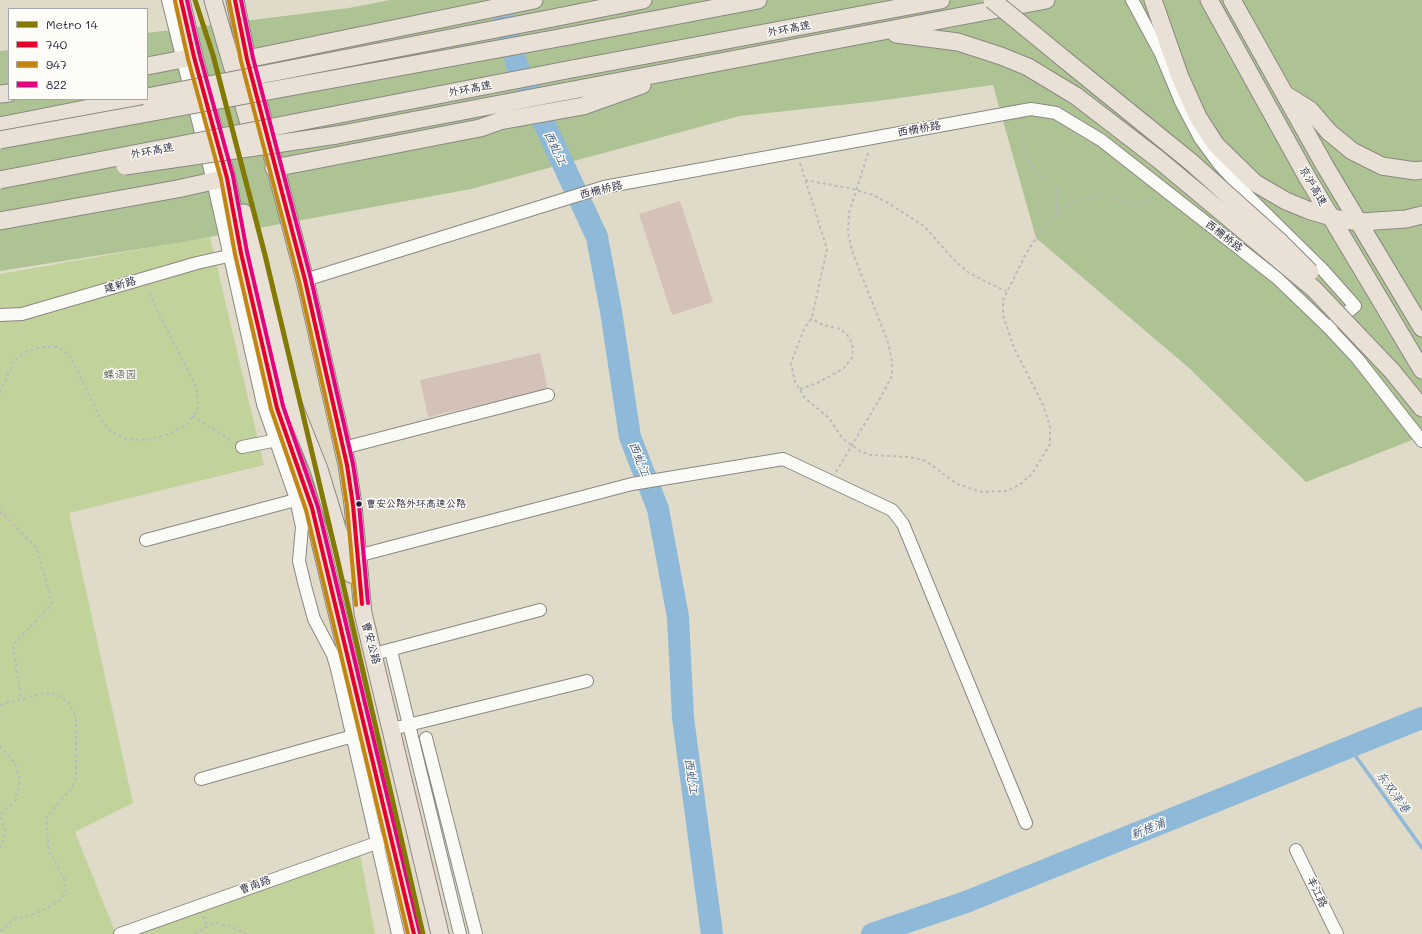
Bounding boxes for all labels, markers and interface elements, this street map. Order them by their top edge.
legend [8,8,148,100]
text: Metro 14 [46,16,98,32]
street label: 外环高速 [766,18,812,40]
text: 740 [46,36,67,52]
text: 947 [46,56,67,72]
text: 822 [46,76,67,92]
street label: 外环高速 [447,78,493,100]
street label: 西栅桥路 [896,119,942,139]
water label: 西虬江 [541,129,569,167]
street label: 外环高速 [129,140,175,162]
street label: 京沪高速 [1296,164,1330,208]
street label: 西栅桥路 [578,178,624,202]
street label: 西栅桥路 [1203,217,1245,255]
street label: 建新路 [102,274,138,296]
park label: 蝶语园 [104,368,136,382]
water label: 西虬江 [626,440,652,478]
place label: 曹安公路外环高速公路 [366,498,466,510]
marker: 曹安公路外环高速公路 [354,499,364,509]
street label: 曹安公路 [359,620,383,666]
water label: 西虬江 [681,757,701,795]
water label: 东双洋港 [1373,768,1413,816]
water label: 新槎浦 [1129,816,1167,842]
street label: 曹南路 [237,873,273,897]
street label: 丰江路 [1304,874,1330,910]

